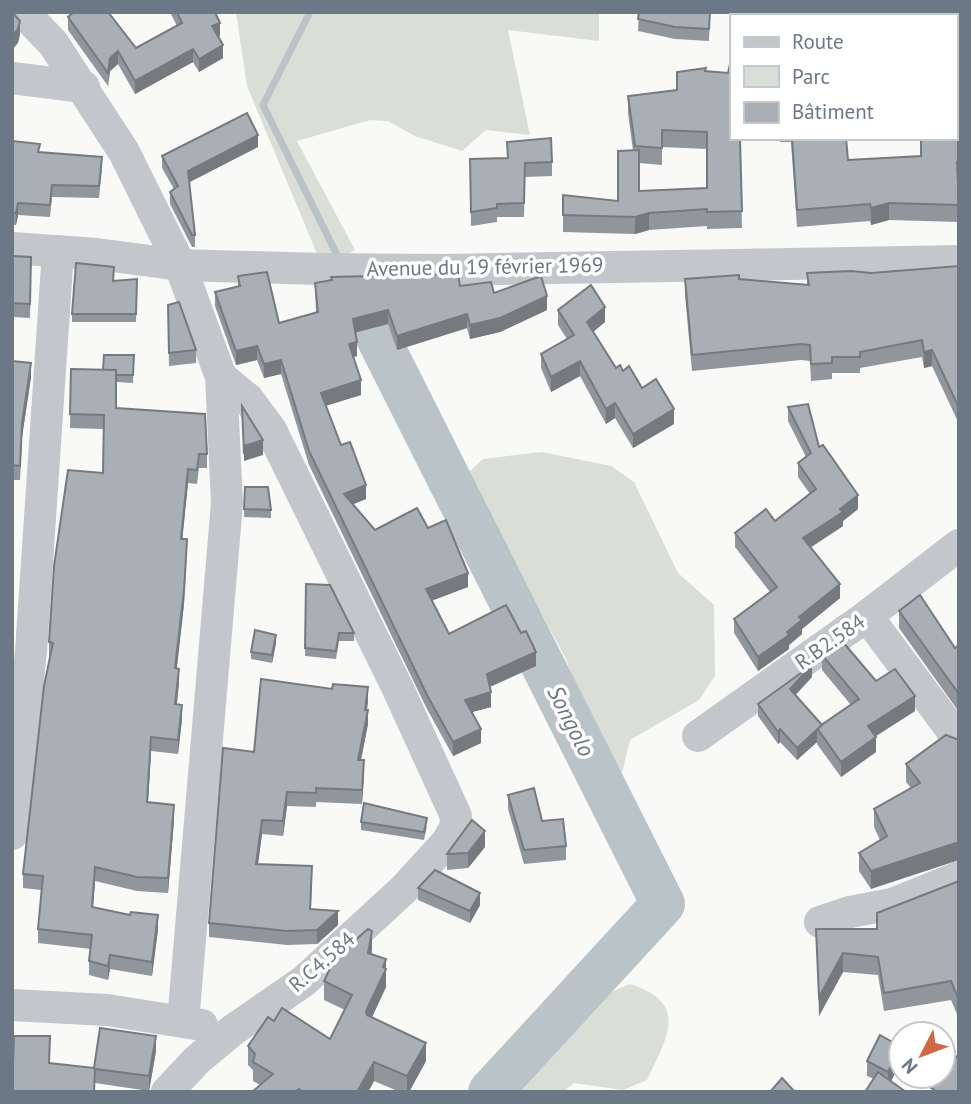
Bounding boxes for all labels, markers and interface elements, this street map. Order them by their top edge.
legend [730,14,957,140]
text: Route [792,28,844,55]
text: Parc [792,63,830,90]
text: Bâtiment [792,98,874,125]
street label: Avenue du 19 février 1969 [366,251,604,282]
street label: R.B2.584 [789,608,870,675]
water label: Songolo [541,680,602,761]
street label: R.C4.584 [283,925,360,998]
north arrow [887,1020,957,1090]
text: N [896,1054,922,1079]

